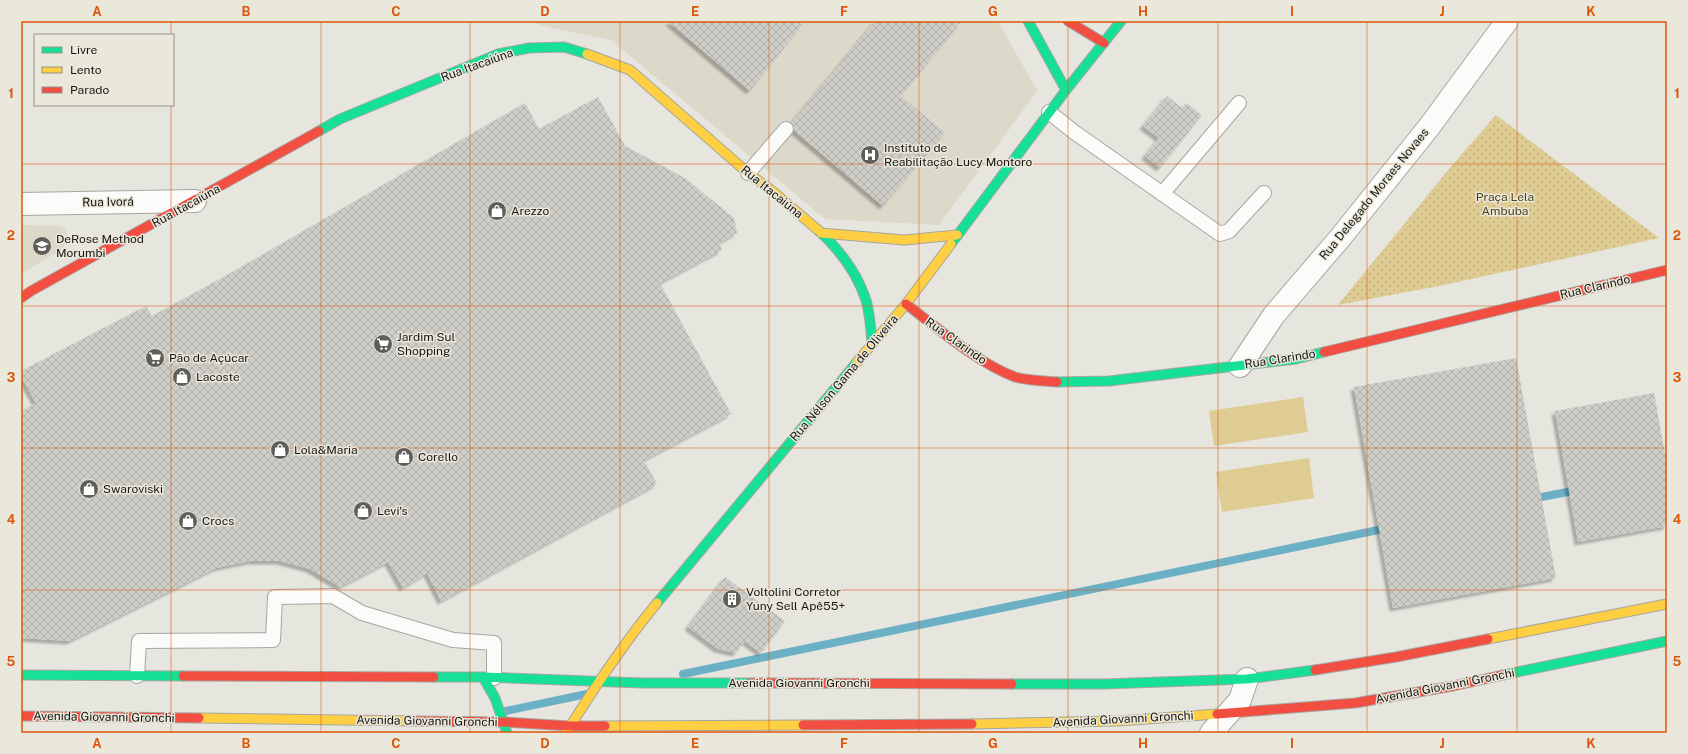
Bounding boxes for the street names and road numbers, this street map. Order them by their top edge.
street label: Rua Itacaiúna [439,45,515,85]
street label: Rua Delegado Moraes Novaes [1316,125,1432,263]
street label: Rua Itacaiúna [738,163,806,221]
street label: Rua Itacaiúna [149,182,223,230]
street label: Rua Ivorá [82,195,134,209]
street label: Rua Clarindo [1559,272,1632,302]
street label: Rua Nélson Gama de Oliveira [787,312,901,444]
street label: Rua Clarindo [923,315,990,367]
street label: Rua Clarindo [1244,346,1317,372]
street label: Avenida Giovanni Gronchi [1374,666,1516,706]
street label: Avenida Giovanni Gronchi [728,676,870,690]
street label: Avenida Giovanni Gronchi [1052,708,1194,730]
street label: Avenida Giovanni Gronchi [33,709,175,725]
street label: Avenida Giovanni Gronchi [356,713,498,729]

